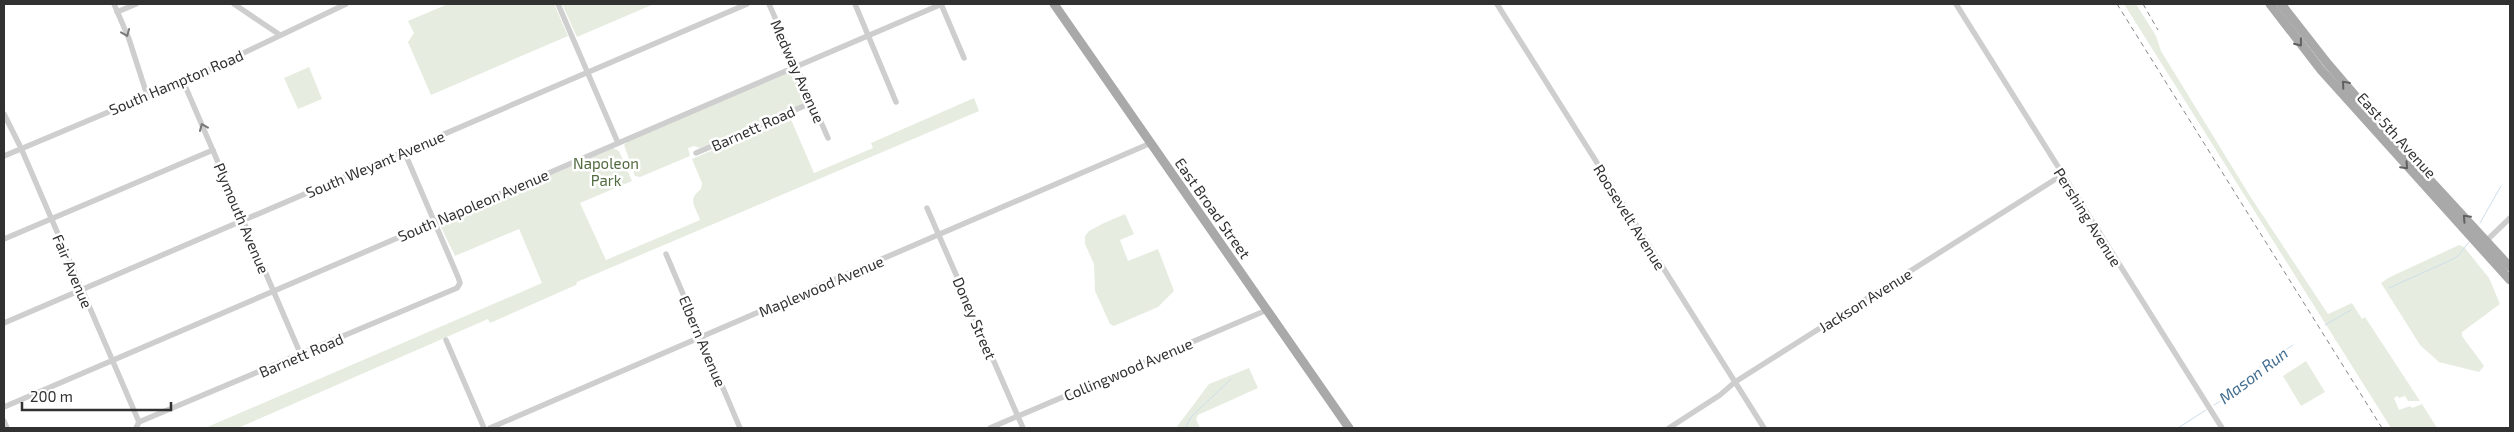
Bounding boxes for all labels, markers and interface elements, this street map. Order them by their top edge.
street label: Medway Avenue [767,17,829,125]
one-way arrow [120,28,130,37]
one-way arrow [2294,37,2302,46]
street label: South Hampton Road [106,46,246,118]
one-way arrow [2342,81,2351,90]
street label: East 5th Avenue [2354,88,2440,182]
street label: Barnett Road [708,102,798,154]
one-way arrow [199,123,210,132]
street label: South Weyant Avenue [303,127,447,201]
park label: Napoleon Park [573,154,639,189]
street label: East Broad Street [1172,154,1255,262]
street label: Plymouth Avenue [211,160,273,276]
one-way arrow [2399,160,2408,169]
street label: Roosevelt Avenue [1590,161,1670,273]
street label: Pershing Avenue [2050,164,2126,270]
street label: South Napoleon Avenue [395,165,551,245]
one-way arrow [2463,214,2472,223]
street label: Fair Avenue [49,231,97,311]
street label: Maplewood Avenue [756,252,886,320]
street label: Jackson Avenue [1815,264,1915,336]
street label: Doney Street [950,274,1001,362]
street label: Elbern Avenue [676,293,730,389]
street label: Barnett Road [256,329,346,381]
street label: Collingwood Avenue [1061,334,1195,404]
water label: Mason Run [2215,343,2291,407]
scale bar [22,380,171,412]
text: 200 m [30,387,73,405]

